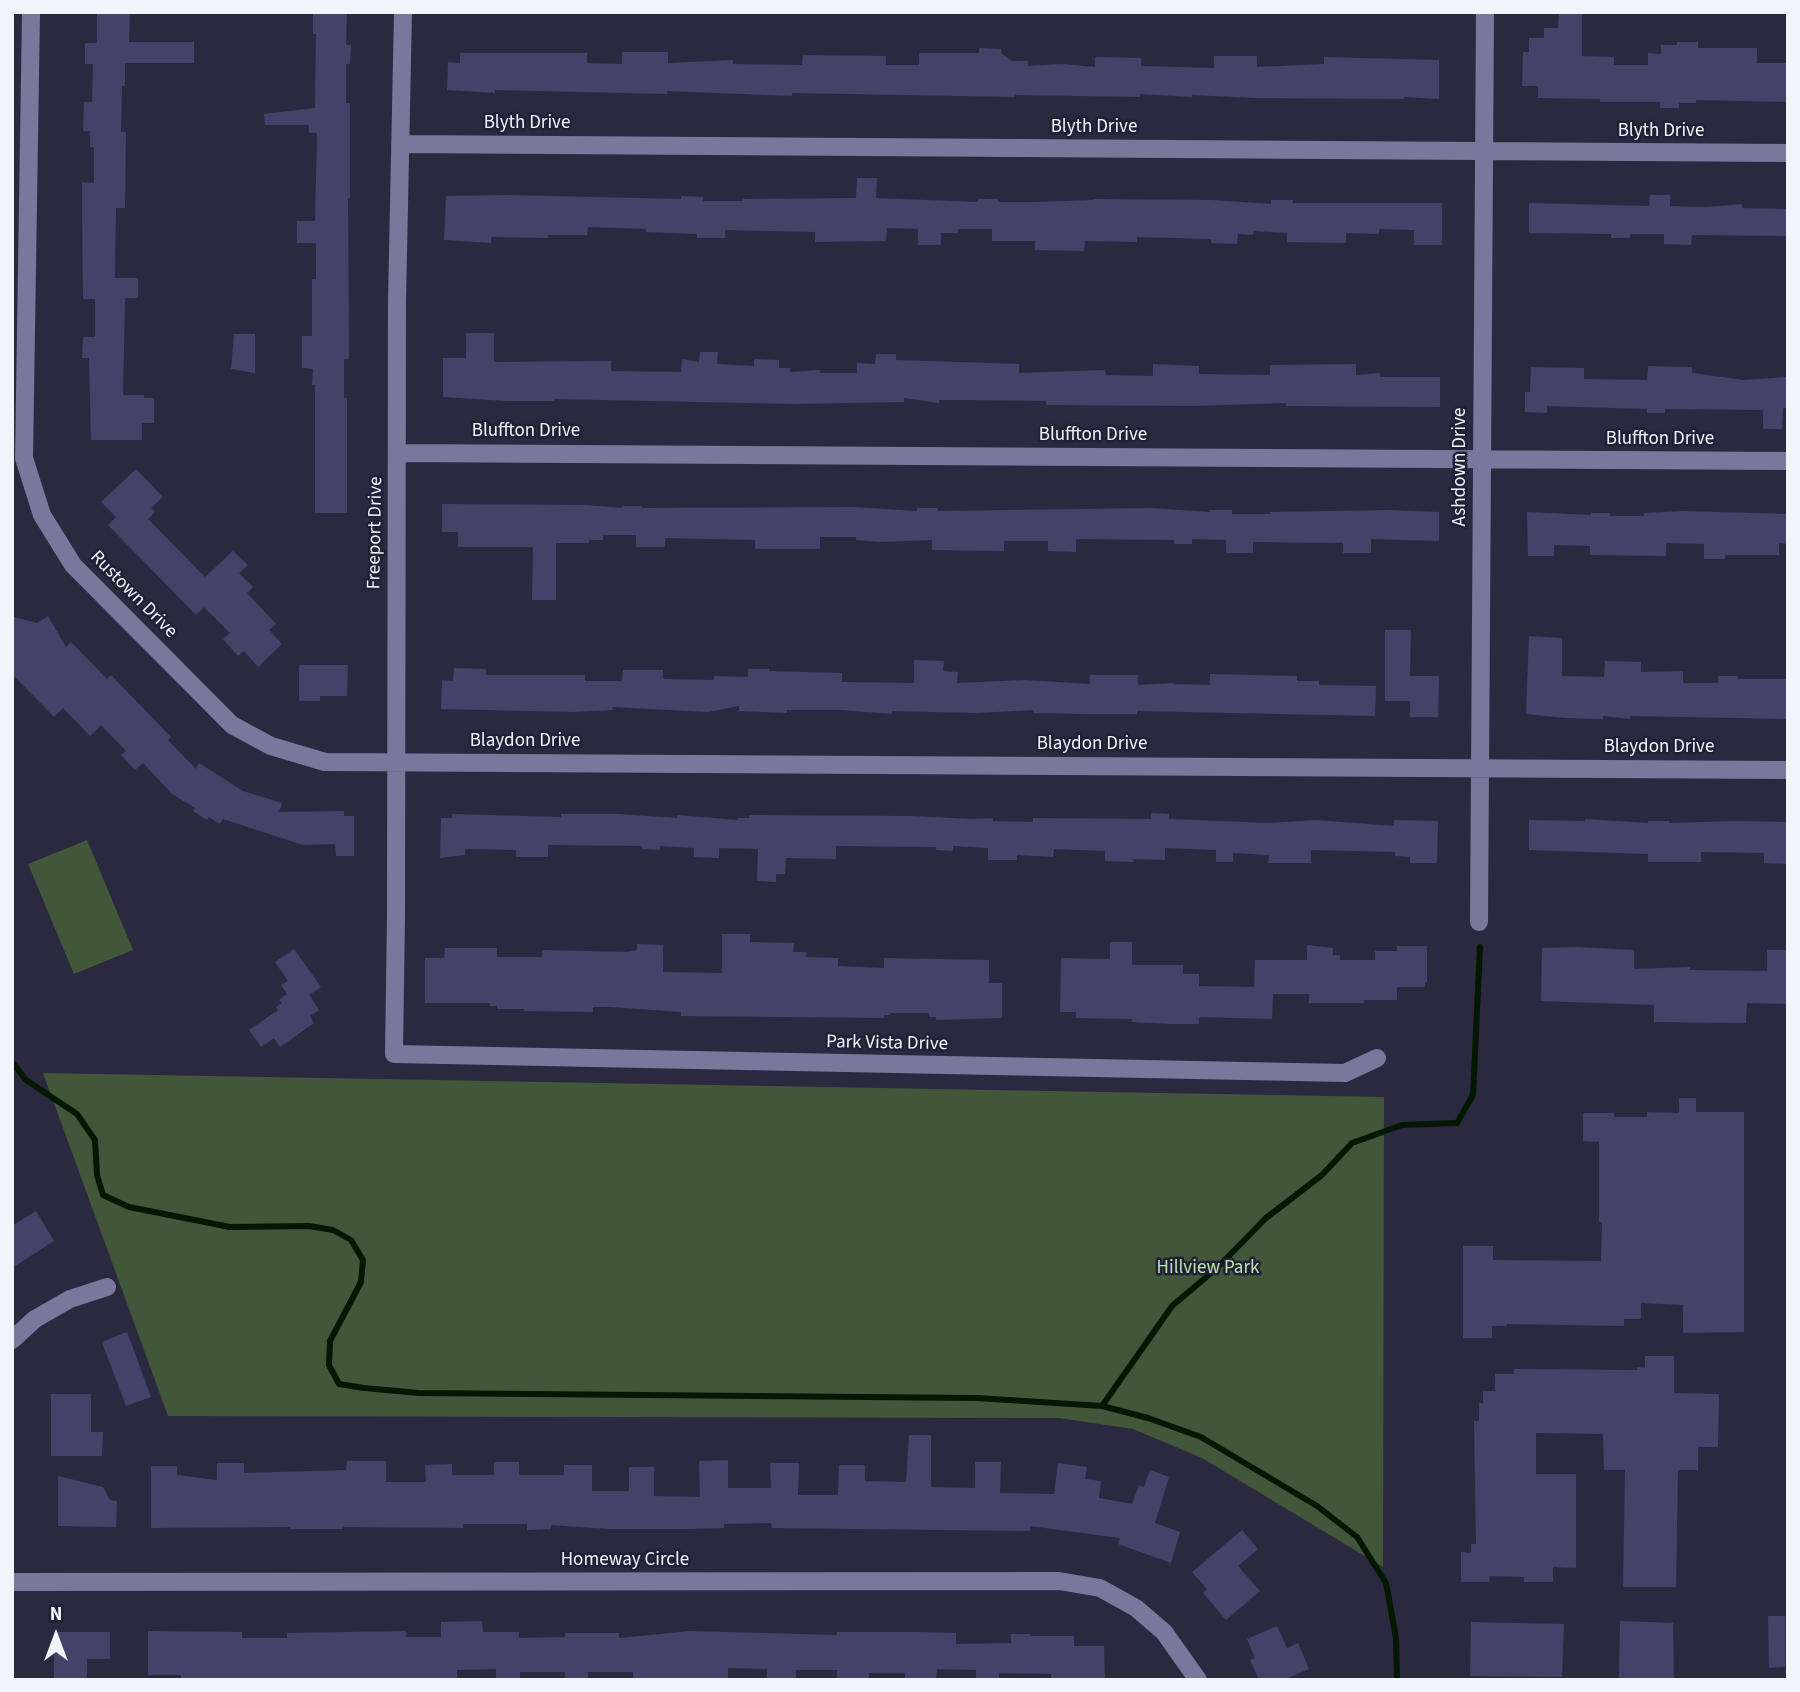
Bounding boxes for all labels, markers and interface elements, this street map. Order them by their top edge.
street label: Blyth Drive [484,113,570,135]
street label: Blyth Drive [1051,117,1137,139]
street label: Blyth Drive [1618,121,1704,143]
street label: Ashdown Drive [1450,408,1472,526]
street label: Bluffton Drive [472,421,580,443]
street label: Bluffton Drive [1039,425,1147,447]
street label: Bluffton Drive [1606,429,1714,451]
street label: Freeport Drive [364,476,388,590]
street label: Rustown Drive [85,547,181,643]
street label: Blaydon Drive [470,731,580,753]
street label: Blaydon Drive [1037,734,1147,756]
street label: Blaydon Drive [1604,737,1714,759]
street label: Park Vista Drive [826,1032,948,1056]
park label: Hillview Park [1157,1258,1259,1280]
street label: Homeway Circle [561,1550,689,1572]
north arrow [21,1601,91,1671]
text: N [50,1601,62,1628]

